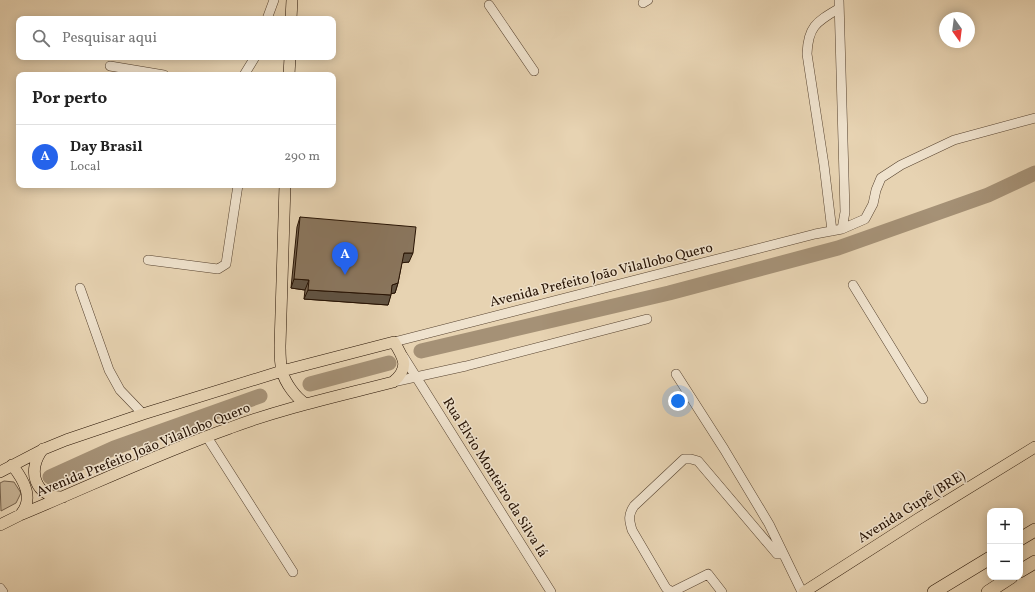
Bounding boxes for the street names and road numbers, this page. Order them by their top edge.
street label: Avenida Prefeito João Vilallobo Quero [488,239,715,312]
street label: Rua Elvio Monteiro da Silva Iá [438,394,552,561]
street label: Avenida Prefeito João Vilallobo Quero [34,399,253,502]
street label: Avenida Gupê (BRE) [854,466,969,548]

